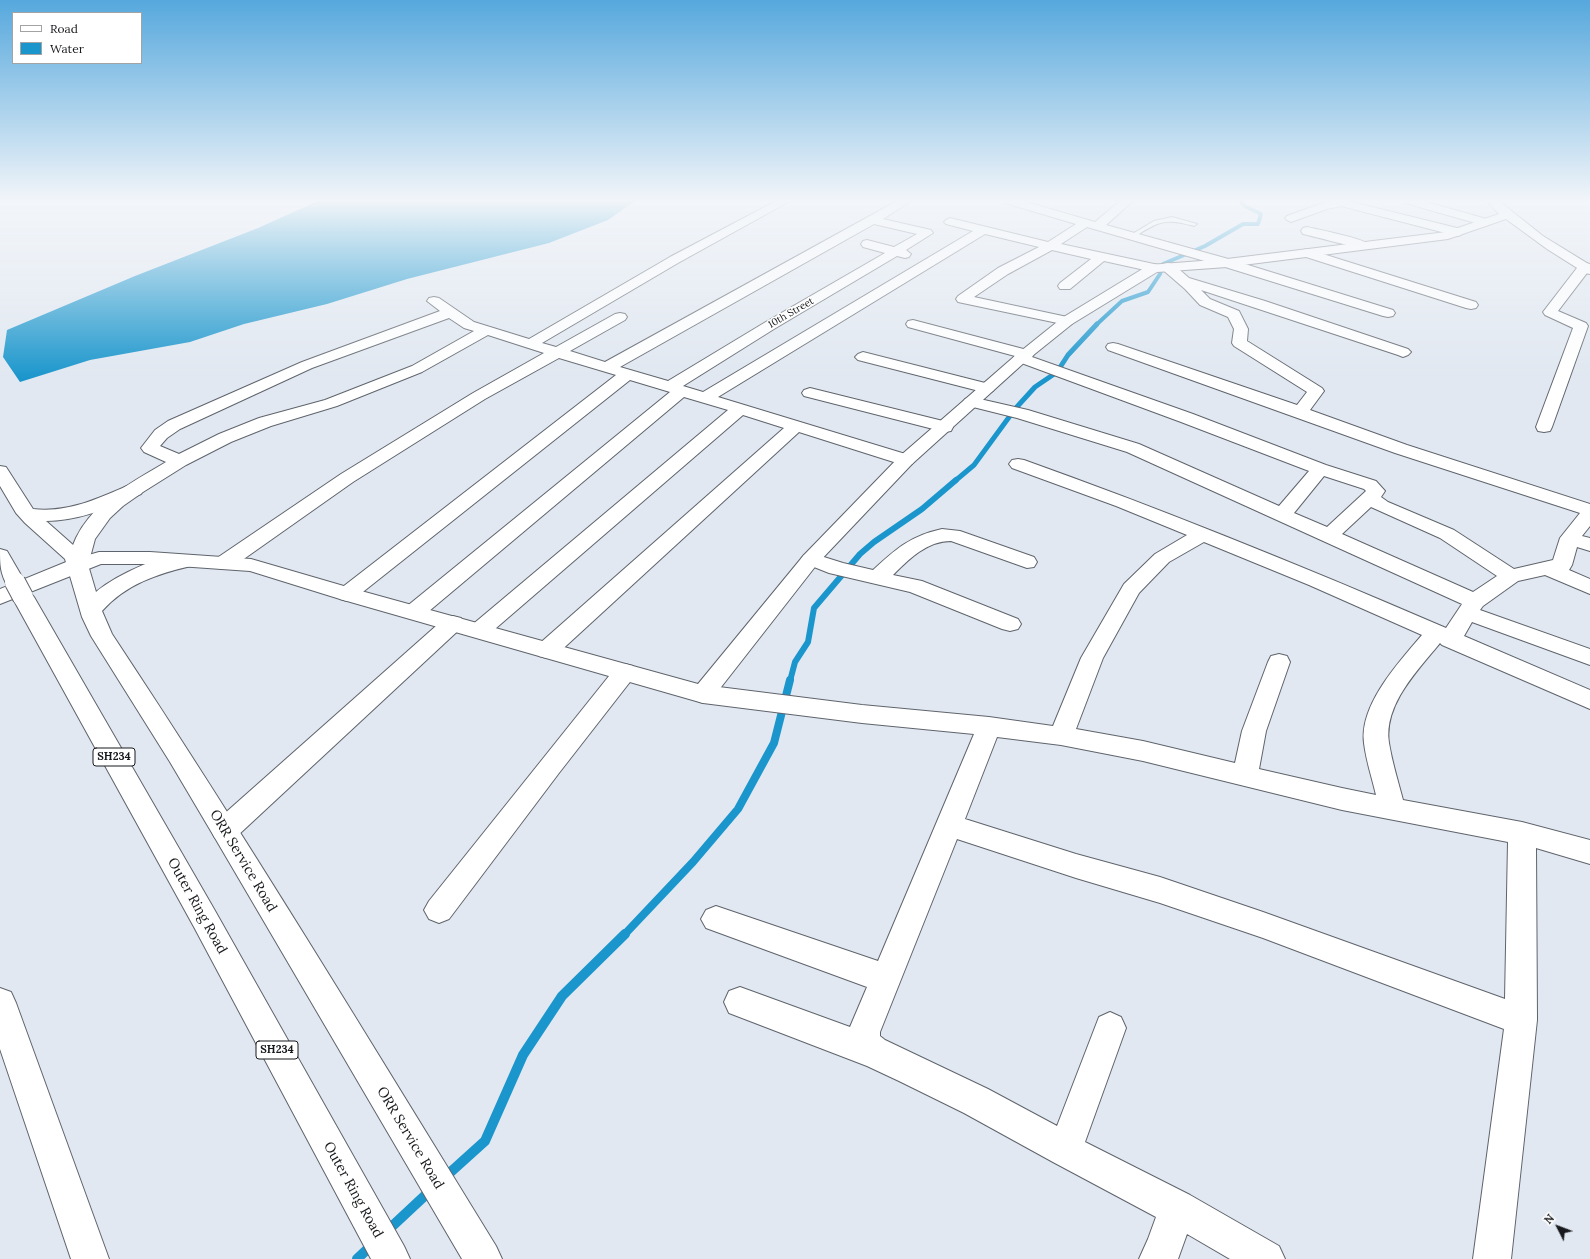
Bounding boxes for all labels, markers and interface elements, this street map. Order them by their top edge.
legend [12,12,142,64]
text: Road [50,21,78,36]
text: Water [50,41,84,56]
street label: 10th Street [766,295,816,331]
road number: SH234 [93,748,135,766]
street label: ORR Service Road [206,807,280,915]
street label: Outer Ring Road [164,855,230,957]
road number: SH234 [256,1041,298,1059]
street label: ORR Service Road [373,1084,447,1192]
street label: Outer Ring Road [320,1139,386,1241]
north arrow [1538,1207,1578,1247]
text: N [1541,1211,1557,1227]

